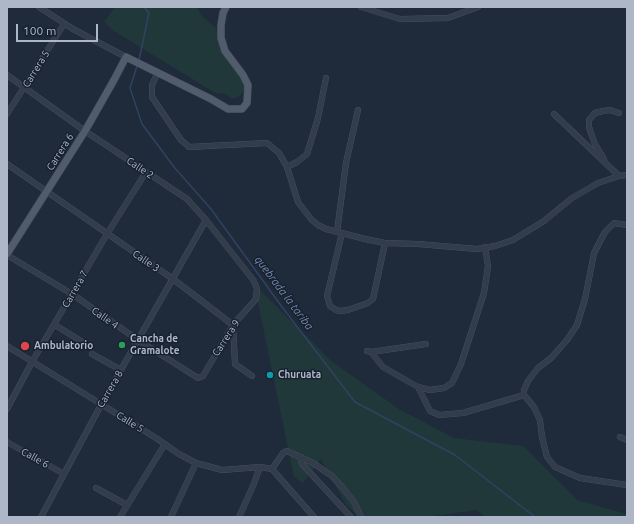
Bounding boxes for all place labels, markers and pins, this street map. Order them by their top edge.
place label: Cancha de Gramalote [130,333,179,356]
marker: Ambulatorio [19,340,31,352]
place label: Ambulatorio [34,340,93,352]
marker: Cancha de Gramalote [117,340,127,350]
place label: Churuata [278,369,321,381]
marker: Churuata [265,370,275,380]

